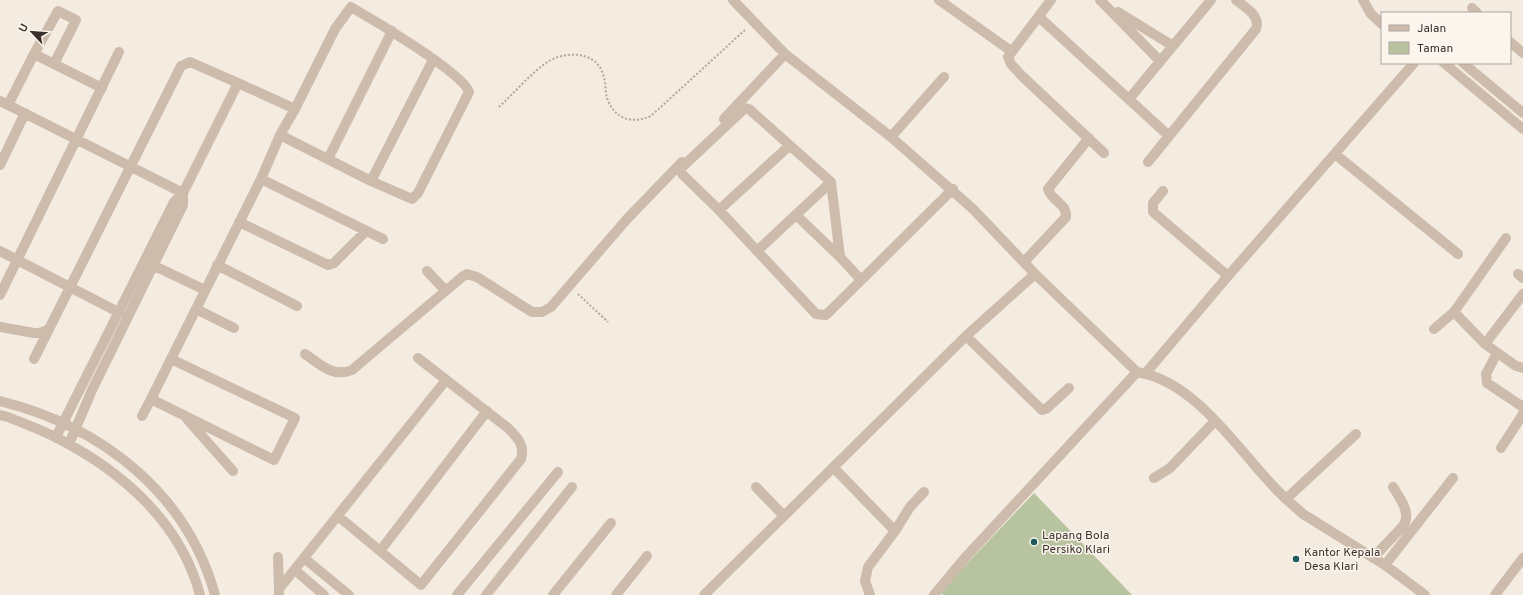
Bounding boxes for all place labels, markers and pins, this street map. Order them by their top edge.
place label: Lapang Bola Persiko Klari [1042,528,1110,558]
marker: Lapang Bola Persiko Klari [1029,537,1039,547]
place label: Kantor Kepala Desa Klari [1304,545,1380,575]
marker: Kantor Kepala Desa Klari [1291,554,1301,564]

